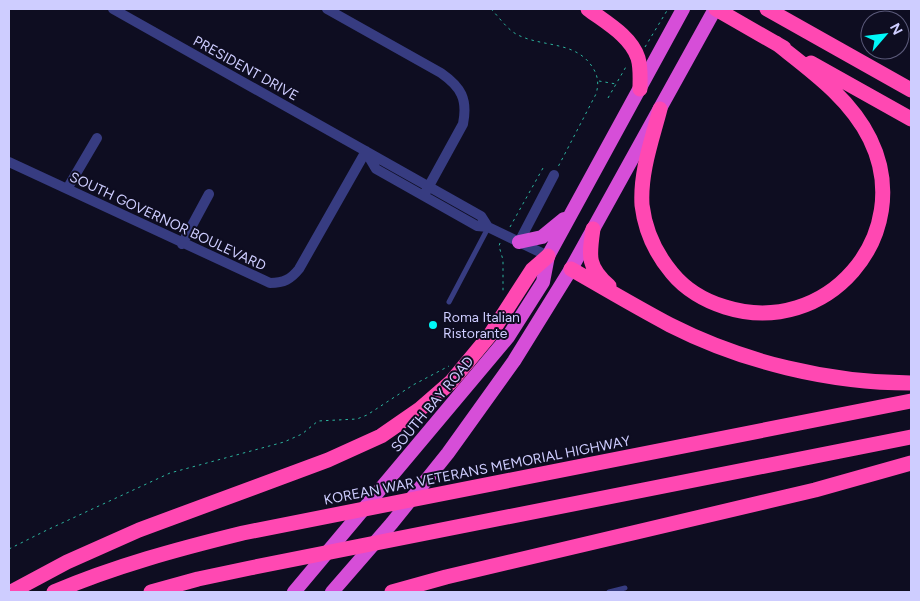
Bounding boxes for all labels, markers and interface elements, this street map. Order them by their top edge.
north arrow [860,10,910,60]
text: N [886,20,906,38]
street label: PRESIDENT DRIVE [190,32,301,104]
street label: SOUTH GOVERNOR BOULEVARD [67,168,269,275]
place label: Roma Italian Ristorante [443,309,520,342]
marker: Roma Italian Ristorante [427,319,439,331]
street label: SOUTH BAY ROAD [387,353,477,456]
street label: KOREAN WAR VETERANS MEMORIAL HIGHWAY [322,432,632,509]

